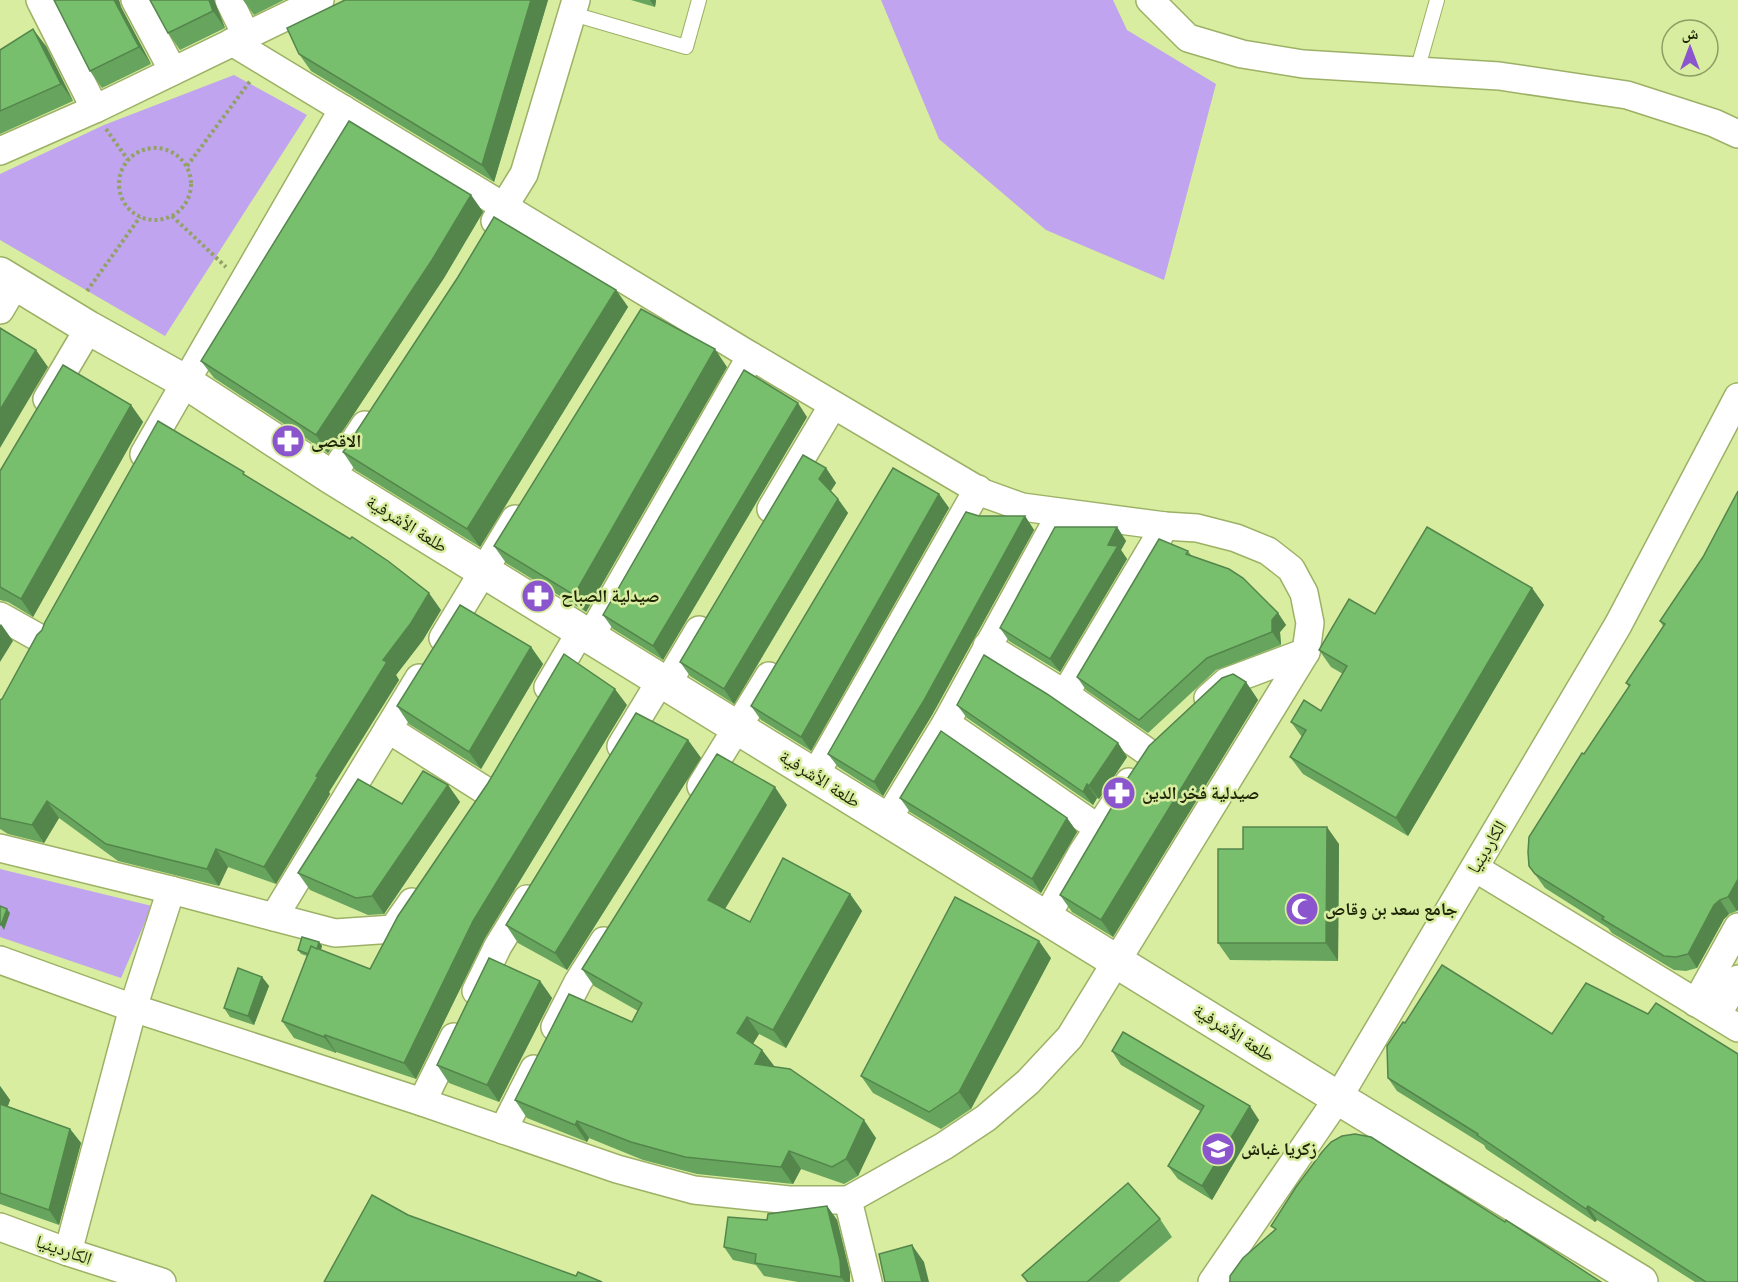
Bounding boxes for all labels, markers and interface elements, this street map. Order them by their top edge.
north arrow [1660,18,1720,78]
text: ش [1682,22,1699,45]
pharmacy icon: الاقصى [270,423,306,459]
place label: الاقصى [311,428,361,453]
street label: طلعة الأشرفية [362,489,453,558]
pharmacy icon: صيدلية الصباح [520,578,556,614]
place label: صيدلية الصباح [561,583,660,608]
street label: طلعة الأشرفية [775,744,866,813]
pharmacy icon: صيدلية فخر الدين [1101,775,1137,811]
place label: صيدلية فخر الدين [1142,780,1259,805]
street label: الكاردينيا [1461,816,1512,878]
mosque icon: جامع سعد بن وقاص [1284,891,1320,927]
place label: جامع سعد بن وقاص [1325,896,1458,921]
street label: طلعة الأشرفية [1189,998,1280,1067]
school or university icon: زكريا غباش [1200,1131,1236,1167]
place label: زكريا غباش [1241,1136,1317,1161]
street label: الكاردينيا [33,1228,96,1271]

